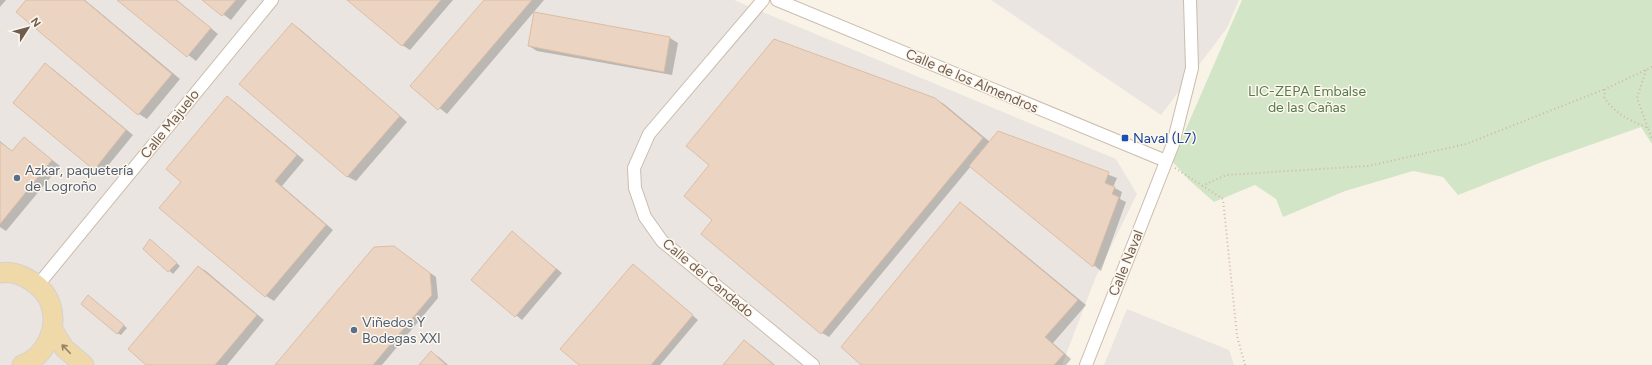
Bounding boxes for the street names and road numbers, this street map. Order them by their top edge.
street label: Calle de los Almendros [903,45,1041,117]
street label: Calle Majuelo [137,86,203,162]
street label: Calle Naval [1105,227,1147,299]
street label: Calle del Candado [659,235,757,321]

